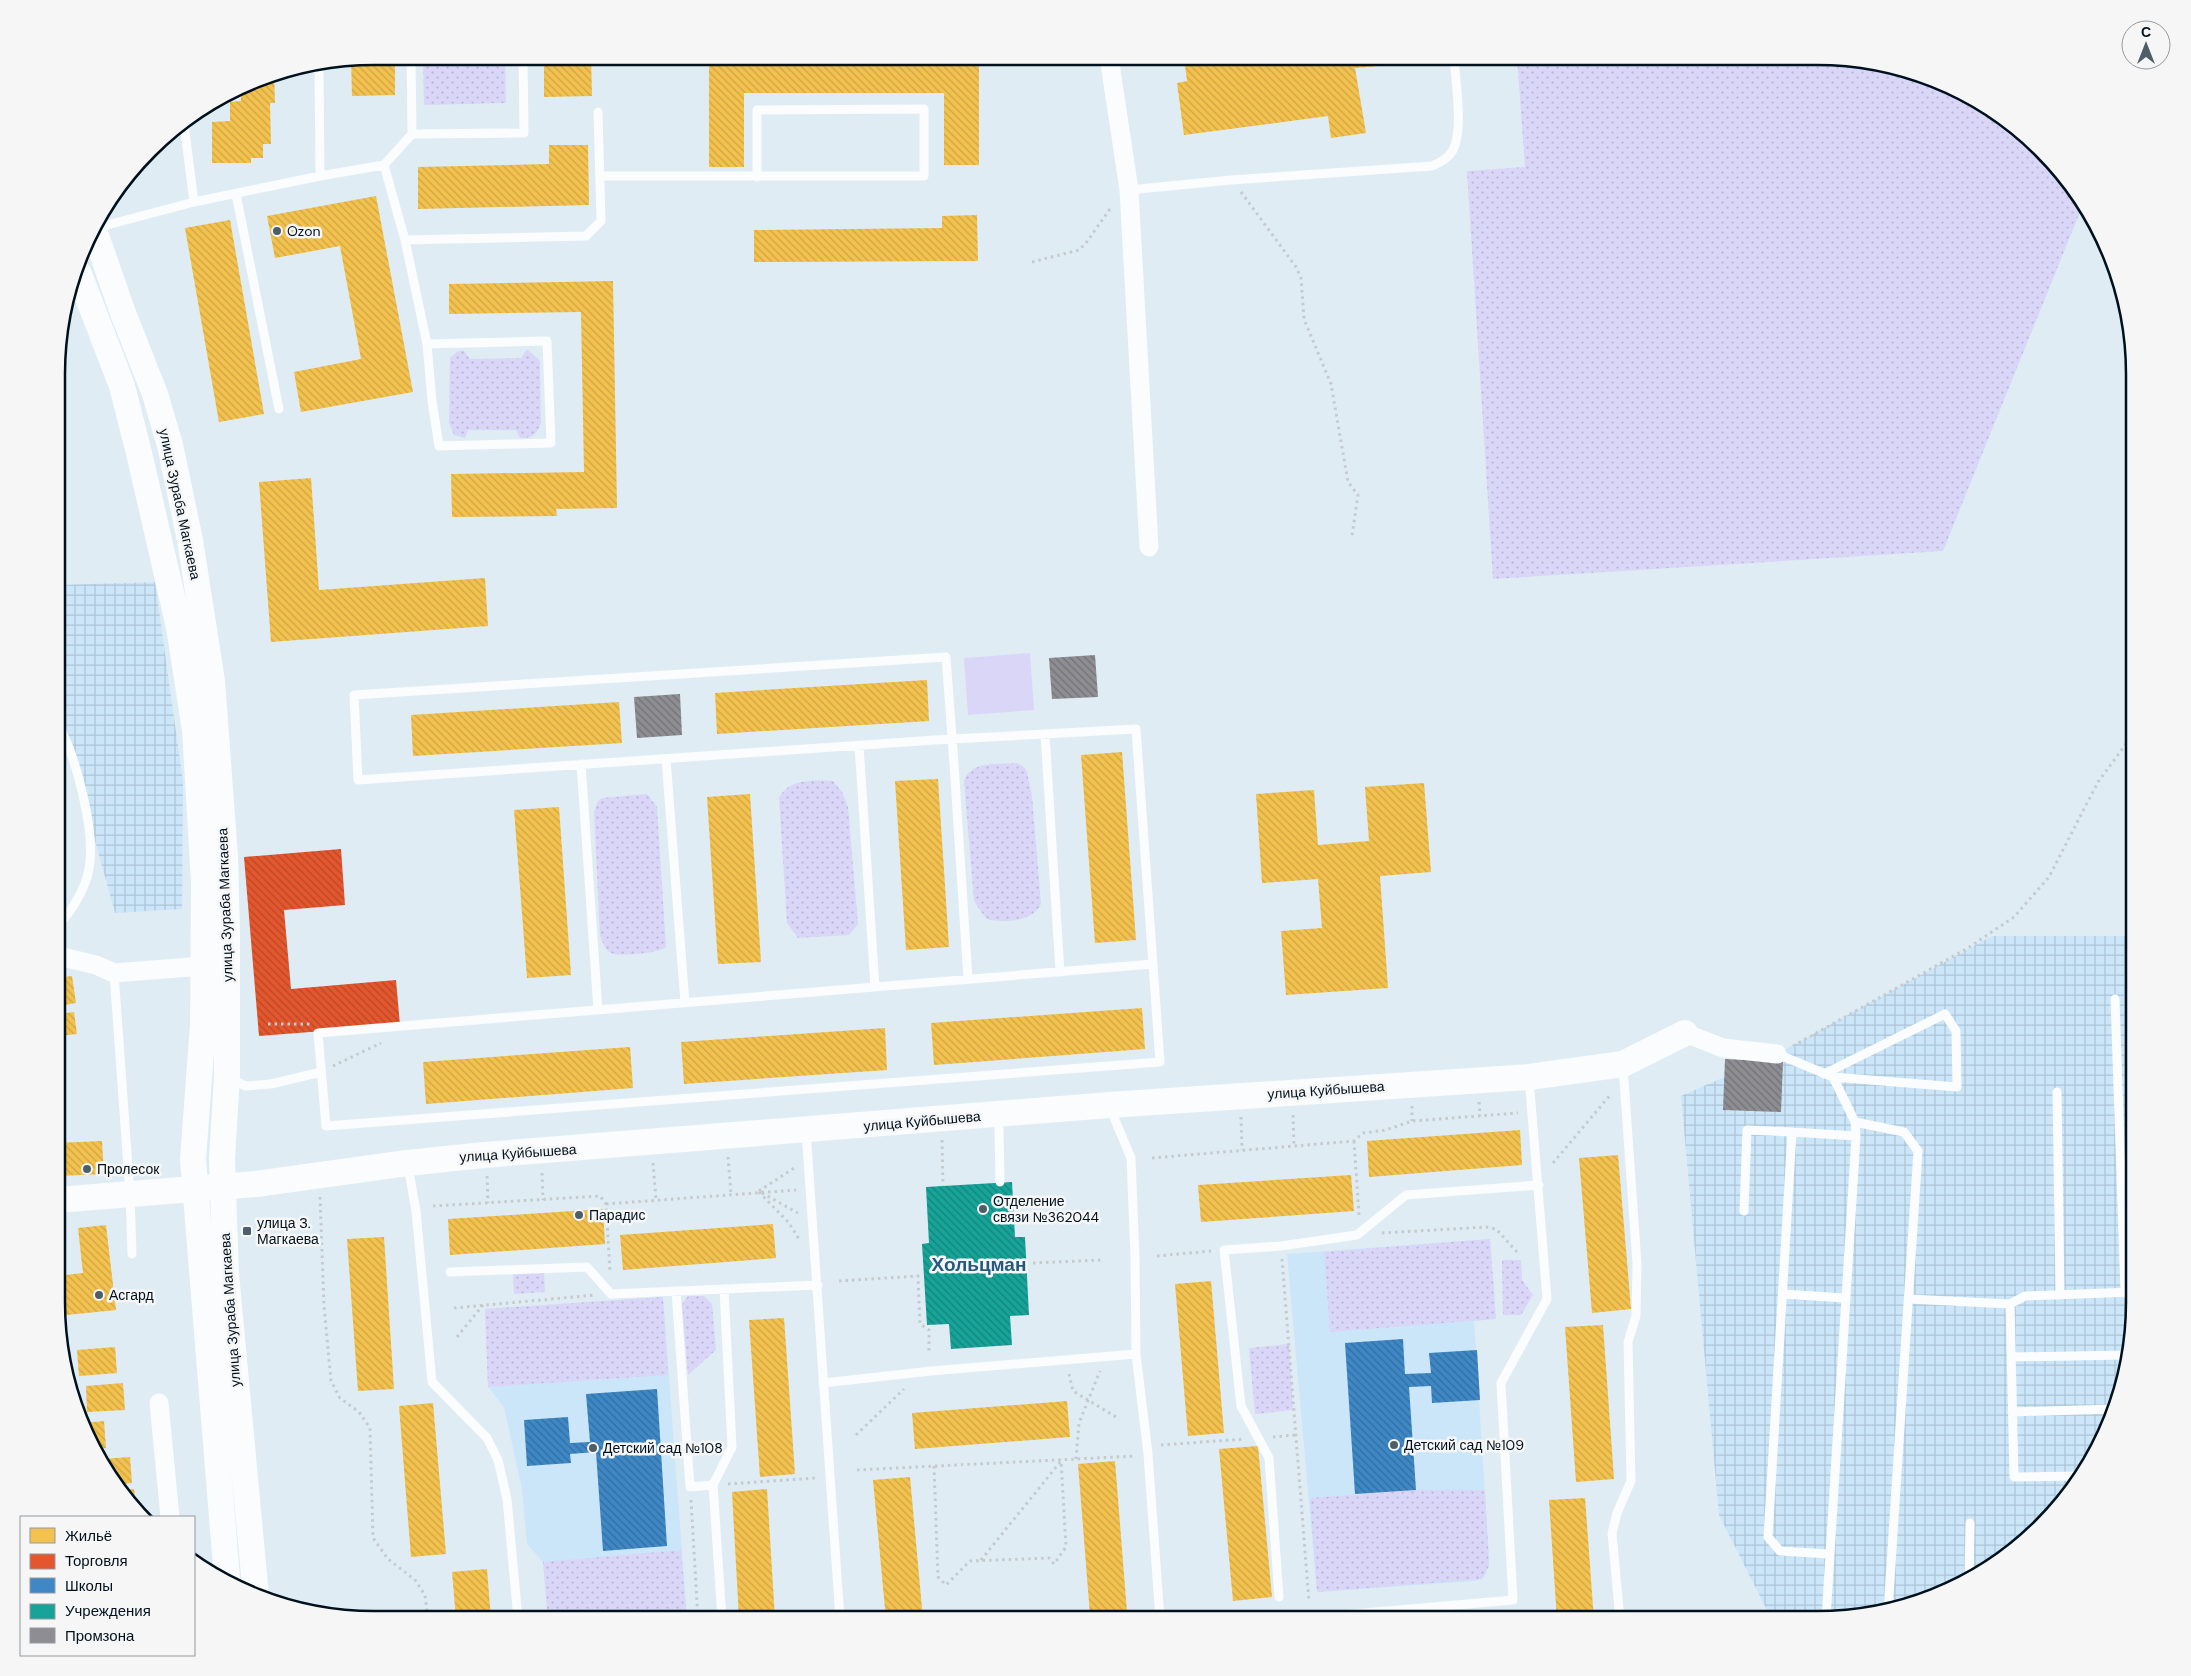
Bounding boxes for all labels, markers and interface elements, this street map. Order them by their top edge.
north arrow [2121,20,2171,70]
text: С [2141,23,2151,41]
place label: Ozon [287,222,321,240]
marker: Ozon [271,225,283,237]
street label: улица Зураба Магкаева [155,427,205,581]
street label: улица Зураба Магкаева [213,827,237,982]
street label: улица Куйбышева [1267,1077,1385,1103]
street label: улица Куйбышева [863,1107,981,1135]
street label: улица Куйбышева [459,1140,577,1166]
place label: Пролесок [97,1160,160,1178]
marker: Пролесок [81,1163,93,1175]
place label: Отделение связи №362044 [993,1192,1100,1226]
marker: Отделение связи №362044 [977,1203,989,1215]
place label: Парадис [589,1206,645,1224]
marker: Парадис [573,1209,585,1221]
place label: улица З. Магкаева [257,1214,319,1248]
marker: улица З. Магкаева [241,1225,253,1237]
street label: улица Зураба Магкаева [216,1232,244,1387]
district label: Хольцман [932,1252,1026,1277]
place label: Асгард [109,1286,154,1304]
marker: Асгард [93,1289,105,1301]
place label: Детский сад №109 [1404,1436,1524,1454]
place label: Детский сад №108 [603,1439,723,1457]
marker: Детский сад №109 [1388,1439,1400,1451]
marker: Детский сад №108 [587,1442,599,1454]
legend [20,1516,195,1656]
text: Жильё [65,1526,112,1546]
text: Торговля [65,1551,128,1571]
text: Школы [65,1576,113,1596]
text: Учреждения [65,1601,151,1621]
text: Промзона [65,1626,135,1646]

